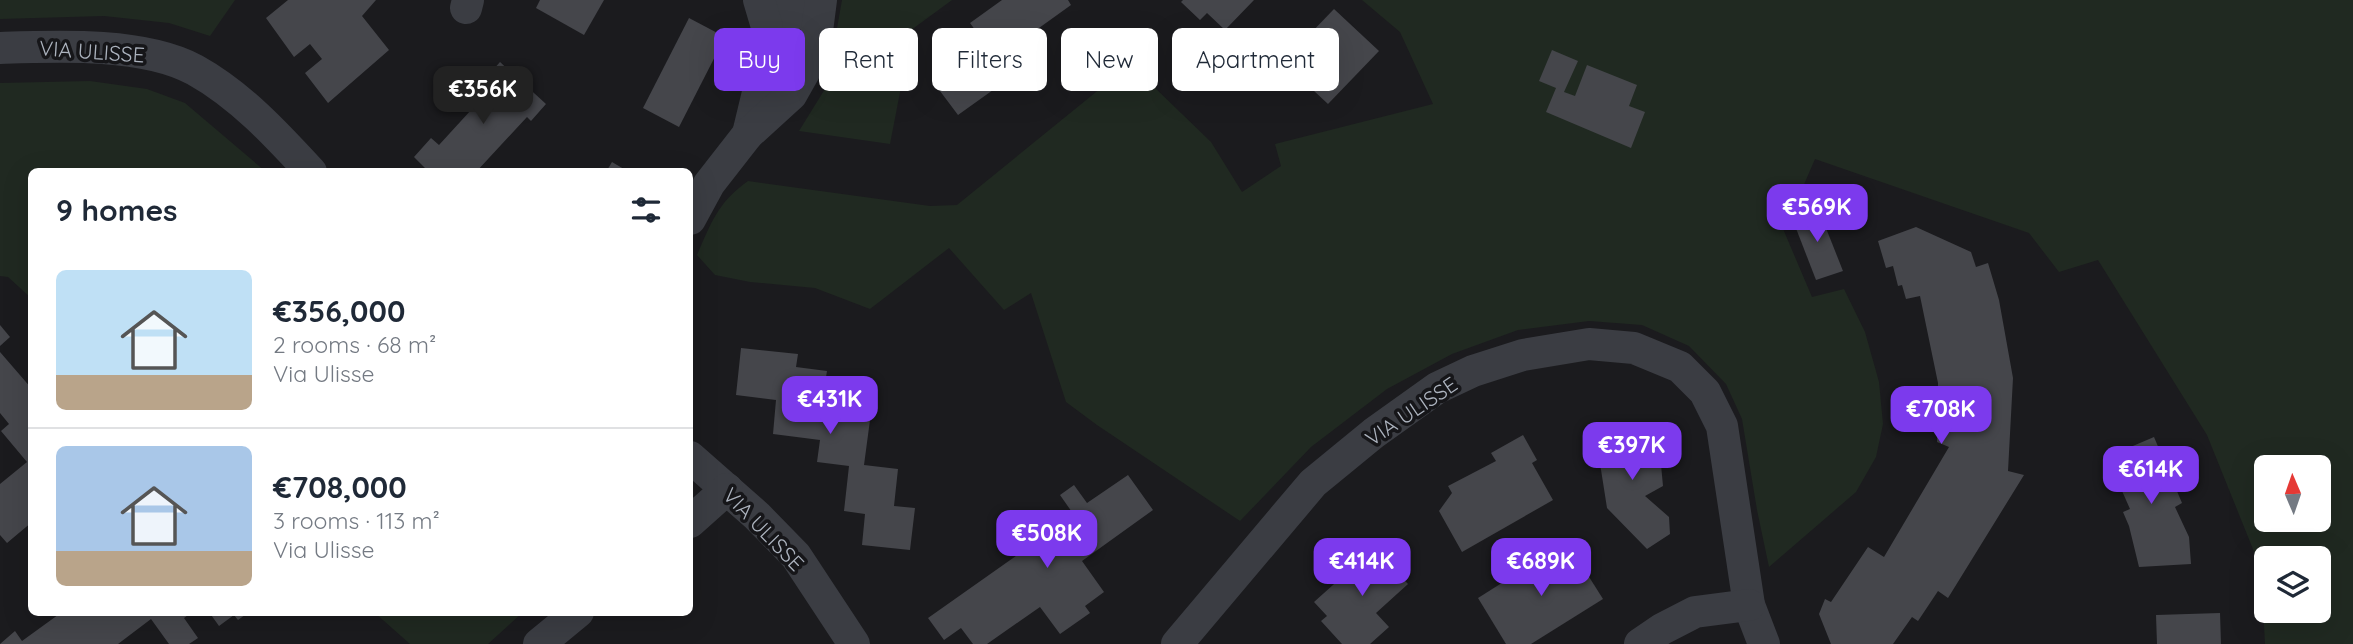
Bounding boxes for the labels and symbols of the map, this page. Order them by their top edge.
street label: VIA ULISSE [38,34,146,68]
pin: €356K [434,66,532,126]
pin: €569K [1768,184,1866,244]
street label: VIA ULISSE [1360,371,1462,451]
pin: €431K [781,376,879,436]
pin: €708K [1892,386,1990,446]
pin: €397K [1583,422,1681,482]
pin: €614K [2102,447,2200,506]
north arrow [2254,455,2331,532]
street label: VIA ULISSE [718,482,810,576]
pin: €508K [998,510,1096,570]
pin: €414K [1313,538,1411,598]
pin: €689K [1492,538,1590,598]

